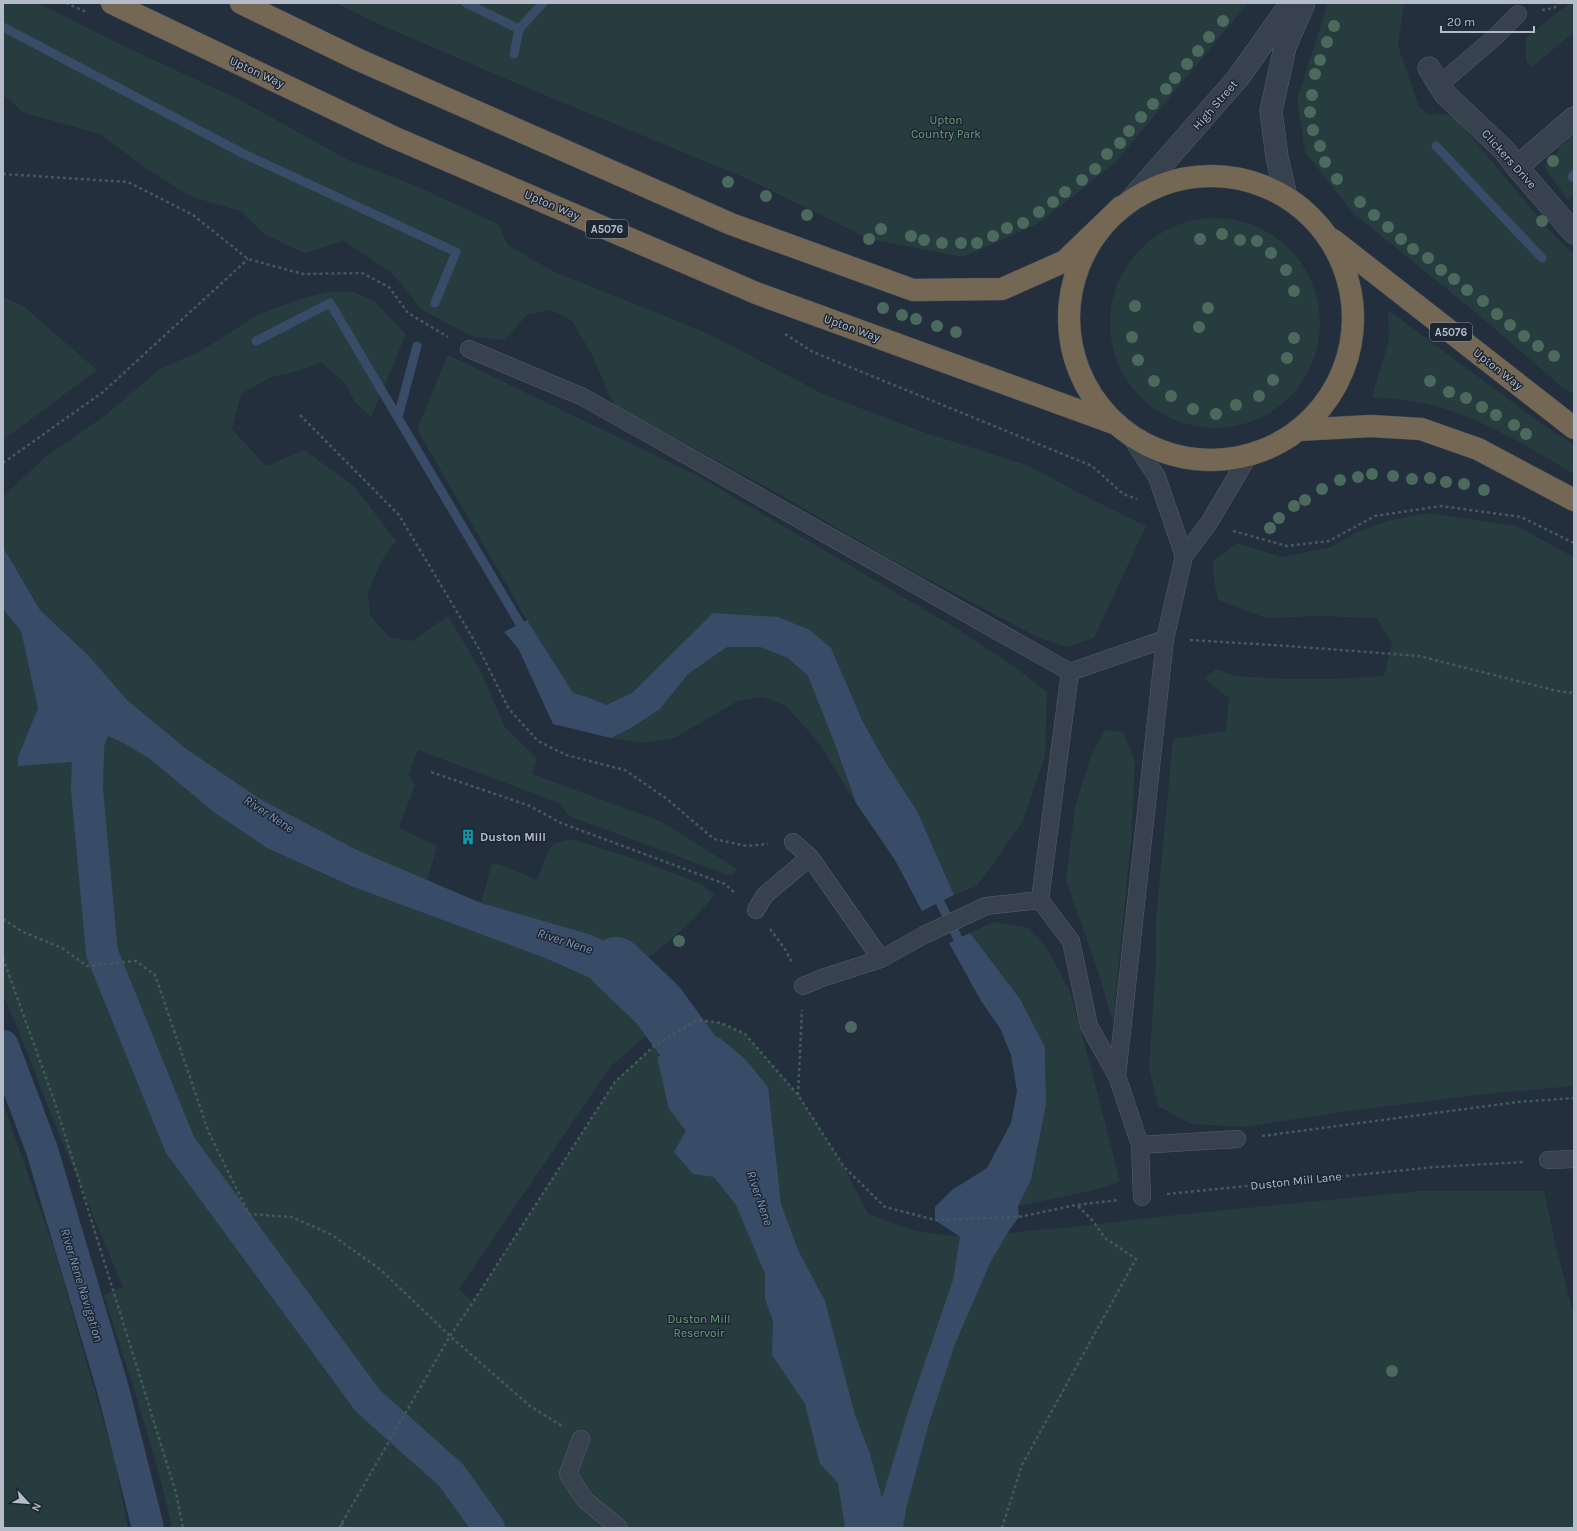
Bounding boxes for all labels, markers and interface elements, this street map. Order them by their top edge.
scale bar [1441,8,1534,34]
text: 20 m [1447,15,1475,29]
street label: Upton Way [228,53,287,91]
street label: High Street [1190,77,1241,133]
park label: Upton Country Park [911,113,981,141]
street label: Clickers Drive [1479,126,1539,192]
street label: Upton Way [522,187,582,223]
road number: A5076 [586,220,628,238]
street label: Upton Way [822,311,882,345]
road number: A5076 [1430,323,1472,341]
street label: Upton Way [1471,345,1526,393]
water label: River Nene [241,792,297,836]
building icon: Duston Mill [459,828,477,846]
place label: Duston Mill [480,830,546,844]
water label: River Nene [536,925,594,957]
water label: River Nene [744,1169,776,1227]
street label: Duston Mill Lane [1250,1169,1342,1193]
water label: River Nene Navigation [58,1226,106,1344]
park label: Duston Mill Reservoir [667,1312,731,1340]
north arrow [8,1483,48,1523]
text: N [29,1501,44,1514]

